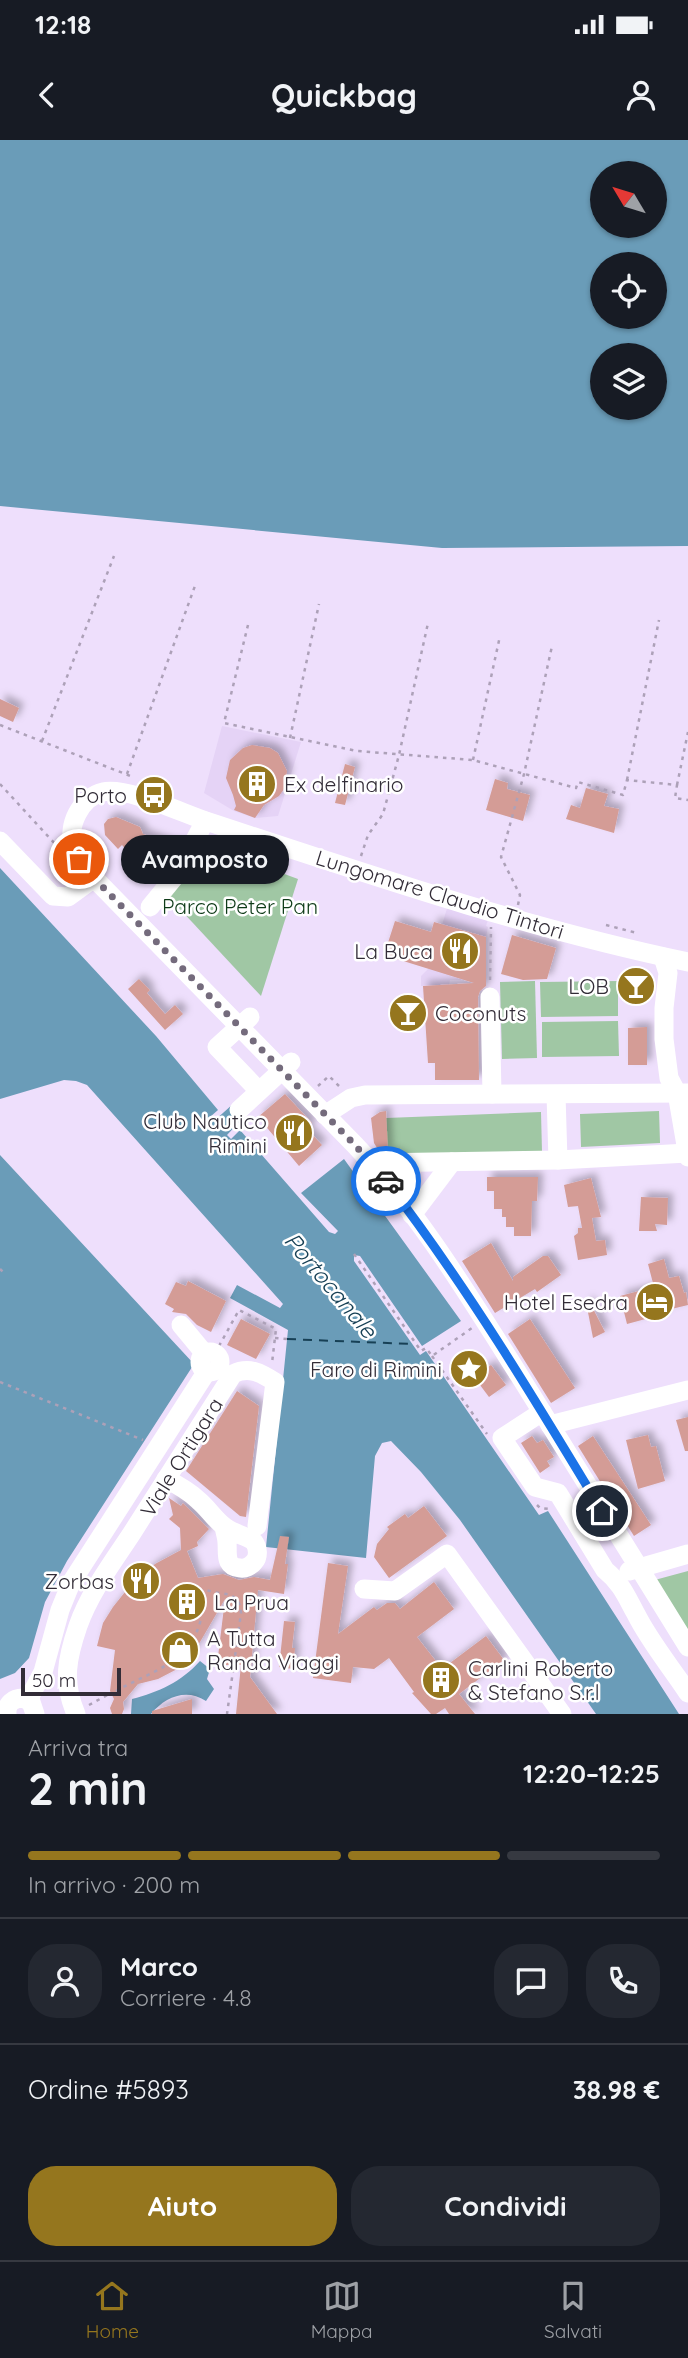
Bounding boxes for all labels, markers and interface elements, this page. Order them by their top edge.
text: 12:18 [35,8,91,41]
text: Quickbag [271,75,417,115]
icon: back [28,76,66,114]
icon: person [622,76,660,114]
north arrow [590,161,667,238]
map controls [590,161,667,420]
button: locate [590,252,667,329]
button: layers [590,343,667,420]
building icon: Ex delfinario [236,763,278,805]
place label: Ex delfinario [284,771,403,797]
bus stop icon: Porto [133,774,175,816]
place label: Porto [74,782,127,808]
pin [49,829,109,889]
callout: Avamposto [121,834,289,884]
icon: bag [60,840,98,878]
street label: Lungomare Claudio Tintori [313,844,567,944]
text: Avamposto [142,845,268,874]
park label: Parco Peter Pan [162,893,318,919]
restaurant icon: La Buca [439,930,481,972]
place label: La Buca [354,938,433,964]
bar icon: LOB [615,965,657,1007]
place label: LOB [568,973,609,999]
bar icon: Coconuts [387,992,429,1034]
place label: Coconuts [435,1000,526,1026]
place label: Club Nautico Rimini [143,1108,267,1158]
restaurant icon: Club Nautico Rimini [273,1112,315,1154]
courier [351,1146,421,1216]
icon: car [367,1162,405,1200]
water label: Portocanale [278,1226,384,1344]
hotel icon: Hotel Esedra [634,1281,676,1323]
place label: Hotel Esedra [504,1289,628,1315]
place icon: Faro di Rimini [448,1348,490,1390]
place label: Faro di Rimini [310,1356,442,1382]
street label: Viale Ortigara [134,1393,228,1521]
pin [572,1481,632,1541]
icon: home [583,1492,621,1530]
restaurant icon: Zorbas [120,1560,162,1602]
place label: Zorbas [45,1568,114,1594]
building icon: La Prua [166,1581,208,1623]
place label: La Prua [214,1589,289,1615]
place label: A Tutta Randa Viaggi [207,1625,339,1675]
shop icon: A Tutta Randa Viaggi [159,1629,201,1671]
place label: Carlini Roberto & Stefano S.r.l [468,1655,613,1705]
building icon: Carlini Roberto & Stefano S.r.l [420,1659,462,1701]
scale bar [21,1665,121,1697]
text: 50 m [32,1668,76,1692]
text: Arriva tra [28,1733,128,1762]
text: 12:20–12:25 [523,1757,660,1790]
text: 2 min [28,1759,148,1817]
text: In arrivo · 200 m [28,1870,200,1899]
button: person [28,1944,102,2018]
button: chat [494,1944,568,2018]
button: phone [586,1944,660,2018]
text: Marco [120,1950,198,1983]
text: Corriere · 4.8 [120,1983,252,2012]
text: Ordine #5893 [28,2073,189,2106]
text: 38.98 € [573,2073,660,2106]
button: Aiuto [28,2166,337,2246]
button: Condividi [351,2166,660,2246]
tab: Home [86,2277,139,2343]
tab: Mappa [311,2277,372,2343]
tab: Salvati [544,2277,602,2343]

